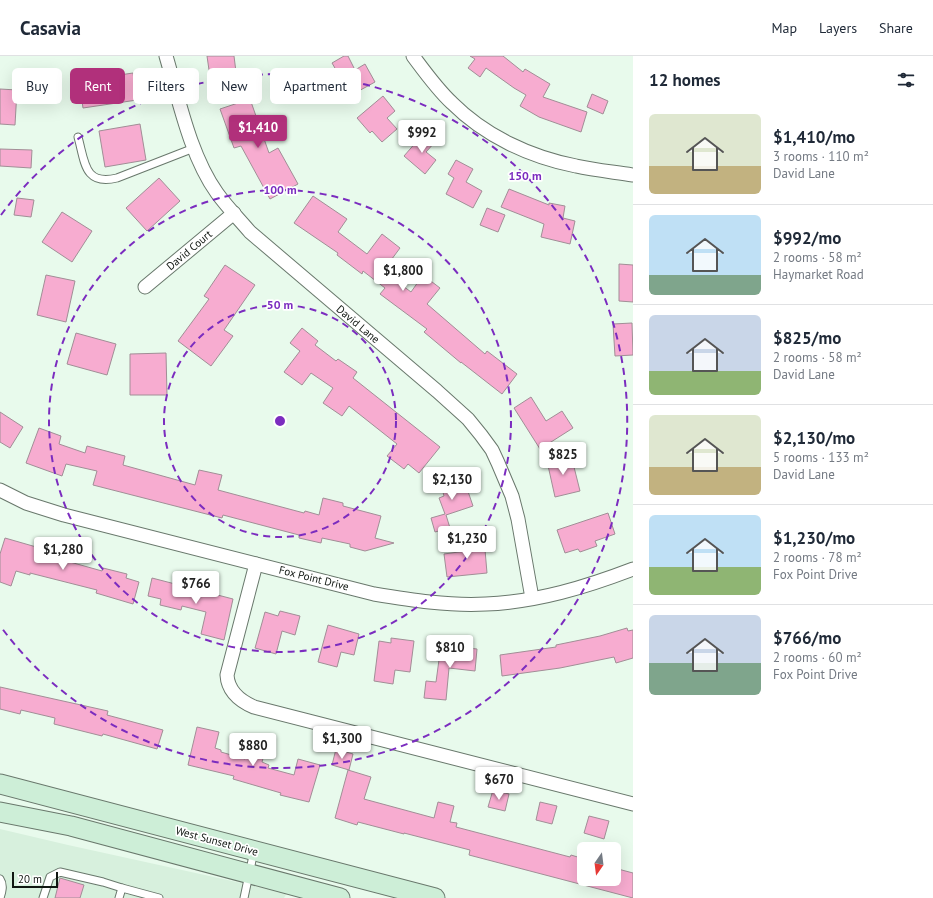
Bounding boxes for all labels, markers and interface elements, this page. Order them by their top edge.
text: Casavia [20,16,81,40]
text: Map [771,19,797,37]
text: Layers [819,19,857,37]
text: Share [879,19,913,37]
chip: Buy [12,68,62,104]
chip: Rent [70,68,125,104]
chip: Filters [133,68,199,104]
chip: New [207,68,262,104]
chip: Apartment [270,68,361,104]
text: 12 homes [649,69,720,91]
icon: filters [895,69,917,91]
pin: $1,410 [225,115,291,149]
text: $1,410 [238,119,278,136]
pin: $992 [398,120,446,154]
text: $992 [407,124,437,141]
text: $1,410/mo [773,126,855,148]
icon: home [681,130,729,178]
text: 3 rooms · 110 m² [773,148,869,165]
text: David Lane [773,165,835,182]
text: 150 m [508,168,542,183]
text: 100 m [263,182,297,197]
street label: David Court [163,227,215,273]
text: $992/mo [773,227,841,249]
icon: home [681,231,729,279]
text: 2 rooms · 58 m² [773,249,862,266]
pin: $1,800 [370,258,436,292]
text: $1,800 [383,262,423,279]
text: Haymarket Road [773,266,864,283]
text: 50 m [267,297,293,312]
street label: David Lane [333,302,383,346]
text: $825/mo [773,327,841,349]
icon: home [681,331,729,379]
text: 2 rooms · 58 m² [773,349,862,366]
text: David Lane [773,366,835,383]
centre of rings [273,414,287,428]
text: $2,130/mo [773,427,855,449]
icon: home [681,431,729,479]
pin: $825 [539,442,587,476]
text: $825 [548,446,578,463]
text: 5 rooms · 133 m² [773,449,869,466]
text: David Lane [773,466,835,483]
pin: $2,130 [419,467,485,501]
text: $2,130 [432,471,472,488]
pin: $1,230 [434,526,500,560]
text: $1,230/mo [773,527,855,549]
text: $1,230 [447,530,487,547]
icon: home [681,531,729,579]
pin: $1,280 [30,537,96,571]
text: $1,280 [43,541,83,558]
text: 2 rooms · 78 m² [773,549,862,566]
street label: Fox Point Drive [278,563,351,594]
text: Fox Point Drive [773,566,858,583]
pin: $766 [172,571,220,605]
text: $766 [181,575,211,592]
text: $766/mo [773,627,841,649]
icon: home [681,631,729,679]
pin: $810 [426,635,474,669]
text: $810 [435,639,465,656]
text: 2 rooms · 60 m² [773,649,862,666]
text: Fox Point Drive [773,666,858,683]
pin: $1,300 [309,726,375,760]
text: $1,300 [322,730,362,747]
pin: $880 [229,733,277,767]
text: $880 [238,737,268,754]
pin: $670 [475,767,523,801]
text: $670 [484,771,514,788]
street label: West Sunset Drive [174,823,260,859]
north arrow [577,842,621,886]
map controls [577,842,621,886]
scale bar [12,870,58,889]
text: 20 m [18,872,42,886]

